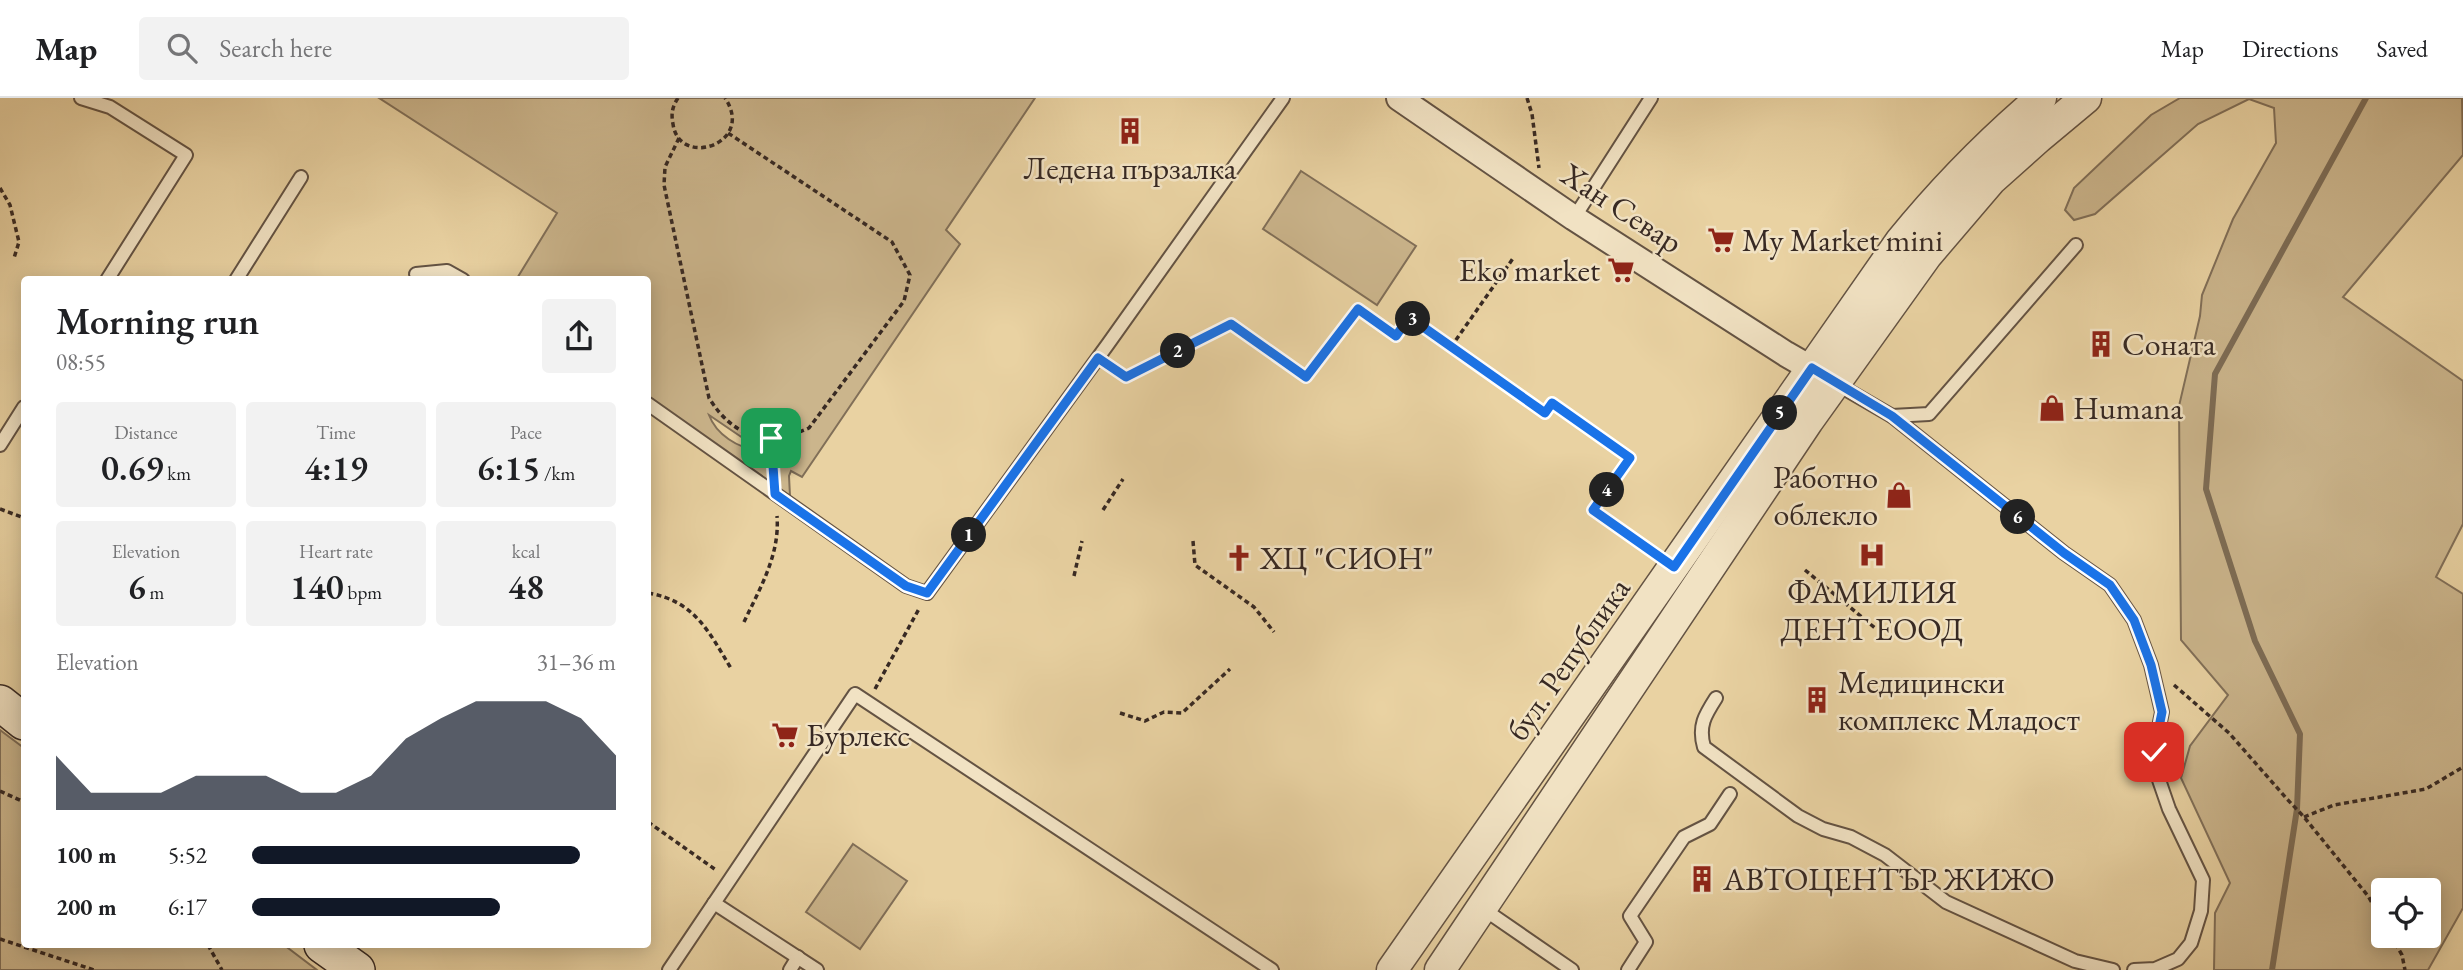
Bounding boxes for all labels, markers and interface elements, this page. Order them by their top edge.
search box [139,17,629,80]
text: Map [35,27,97,70]
icon: search [163,29,201,67]
text: Search here [219,31,332,65]
text: Map [2161,33,2204,64]
text: Directions [2242,33,2339,64]
text: Saved [2377,33,2428,64]
building icon: Ледена пързалка [1115,116,1145,146]
place label: Ледена пързалка [1023,147,1237,189]
street label: Хан Севар [1552,153,1691,263]
place label: My Market mini [1742,219,1943,261]
supermarket icon: My Market mini [1706,225,1736,255]
place label: Eko market [1459,249,1600,291]
supermarket icon: Eko market [1606,255,1636,285]
text: Morning run [56,296,259,345]
button: share [542,299,616,373]
pin: 3 [1396,302,1430,336]
text: 3 [1407,306,1418,331]
place label: Соната [2122,323,2216,365]
building icon: Соната [2086,329,2116,359]
pin: 2 [1160,334,1196,368]
text: 2 [1172,338,1183,363]
text: 08:55 [56,347,106,377]
place label: Humana [2073,387,2183,429]
shop icon: Humana [2037,393,2067,423]
pin: 5 [1762,396,1798,430]
text: 5 [1774,400,1785,425]
pin [741,408,801,468]
icon: arrive [752,419,790,457]
text: Distance [114,420,178,445]
text: Time [316,420,356,445]
text: Pace [510,420,542,445]
text: 0.69 [101,445,163,490]
text: 4:19 [304,445,368,490]
text: 6:15 [477,445,540,490]
place label: Работно облекло [1773,456,1878,535]
text: km [163,461,191,486]
text: /km [540,461,575,486]
pin: 4 [1590,472,1624,508]
text: 4 [1601,477,1612,502]
shop icon: Работно облекло [1884,480,1914,510]
pin: 6 [2000,500,2036,534]
text: 6 [2012,504,2023,529]
pin: 1 [951,518,986,552]
text: 1 [963,522,974,547]
place label: ХЦ "СИОН" [1259,537,1434,579]
text: Elevation [112,539,180,564]
text: Heart rate [299,539,373,564]
text: kcal [512,539,540,564]
hospital icon: ФАМИЛИЯ ДЕНТ ЕООД [1857,540,1887,570]
church icon: ХЦ "СИОН" [1224,543,1254,573]
text: 6 [128,564,146,609]
text: 140 [290,564,344,609]
text: 48 [508,564,544,609]
street label: бул. Република [1496,569,1640,749]
place label: ФАМИЛИЯ ДЕНТ ЕООД [1780,571,1964,650]
text: m [146,580,164,605]
text: bpm [344,580,382,605]
text: Elevation [56,647,139,677]
text: 31–36 m [537,647,616,677]
place label: Медицински комплекс Младост [1838,661,2080,740]
building icon: Медицински комплекс Младост [1802,685,1832,715]
place label: Бурлекс [806,714,910,756]
supermarket icon: Бурлекс [770,720,800,750]
pin [2124,722,2184,782]
icon: check [2135,733,2173,771]
text: 100 m [56,840,117,870]
text: 5:52 [168,840,207,870]
place label: АВТОЦЕНТЪР ЖИЖО [1722,858,2055,900]
building icon: АВТОЦЕНТЪР ЖИЖО [1687,864,1717,894]
map controls [2371,878,2441,948]
button: locate [2371,878,2441,948]
text: 200 m [56,892,117,922]
text: 6:17 [168,892,207,922]

